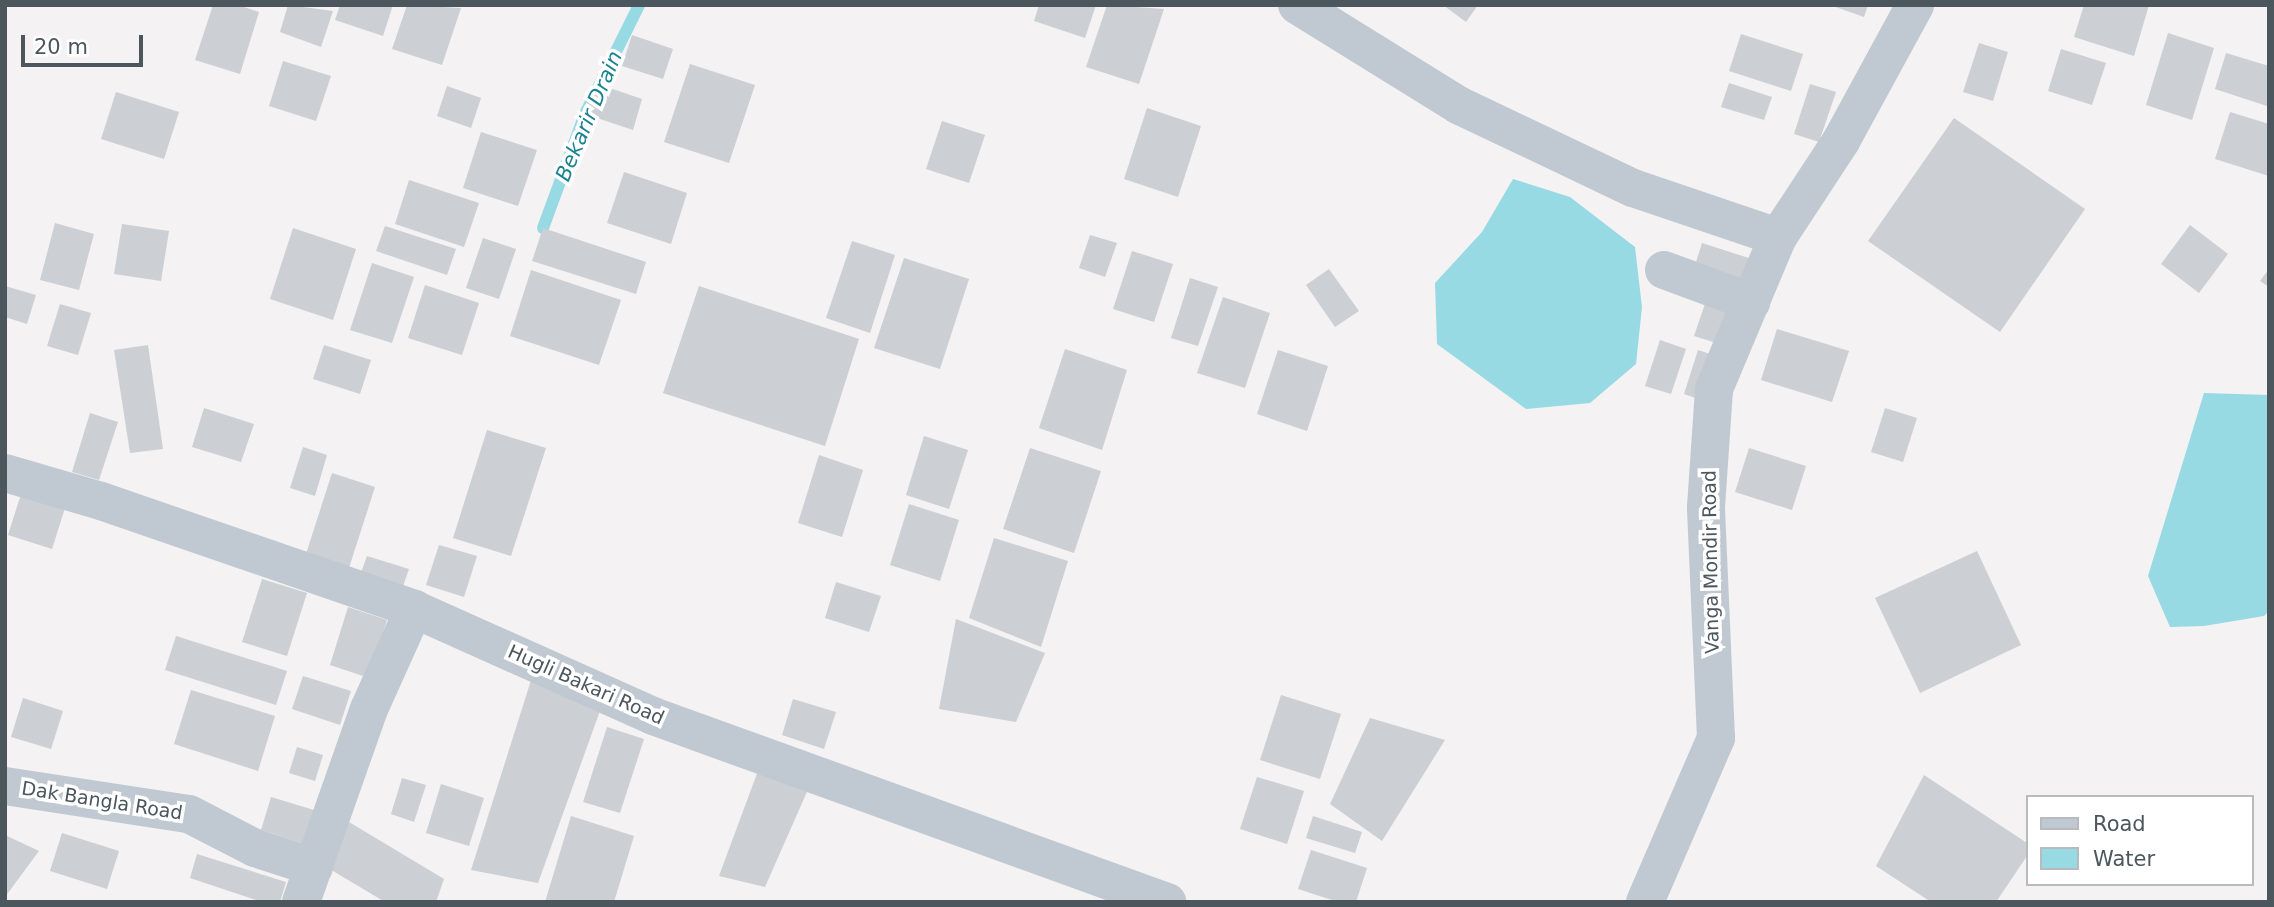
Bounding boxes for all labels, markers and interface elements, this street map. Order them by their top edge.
scale bar [24,21,147,65]
text: 20 m [34,35,88,59]
water label: Bekarir Drain [550,47,628,185]
street label: Vanga Mondir Road [1698,470,1724,654]
street label: Hugli Bakari Road [504,640,668,730]
street label: Dak Bangla Road [20,777,184,825]
legend [2025,795,2253,886]
text: Road [2093,812,2146,836]
text: Water [2093,847,2155,871]

